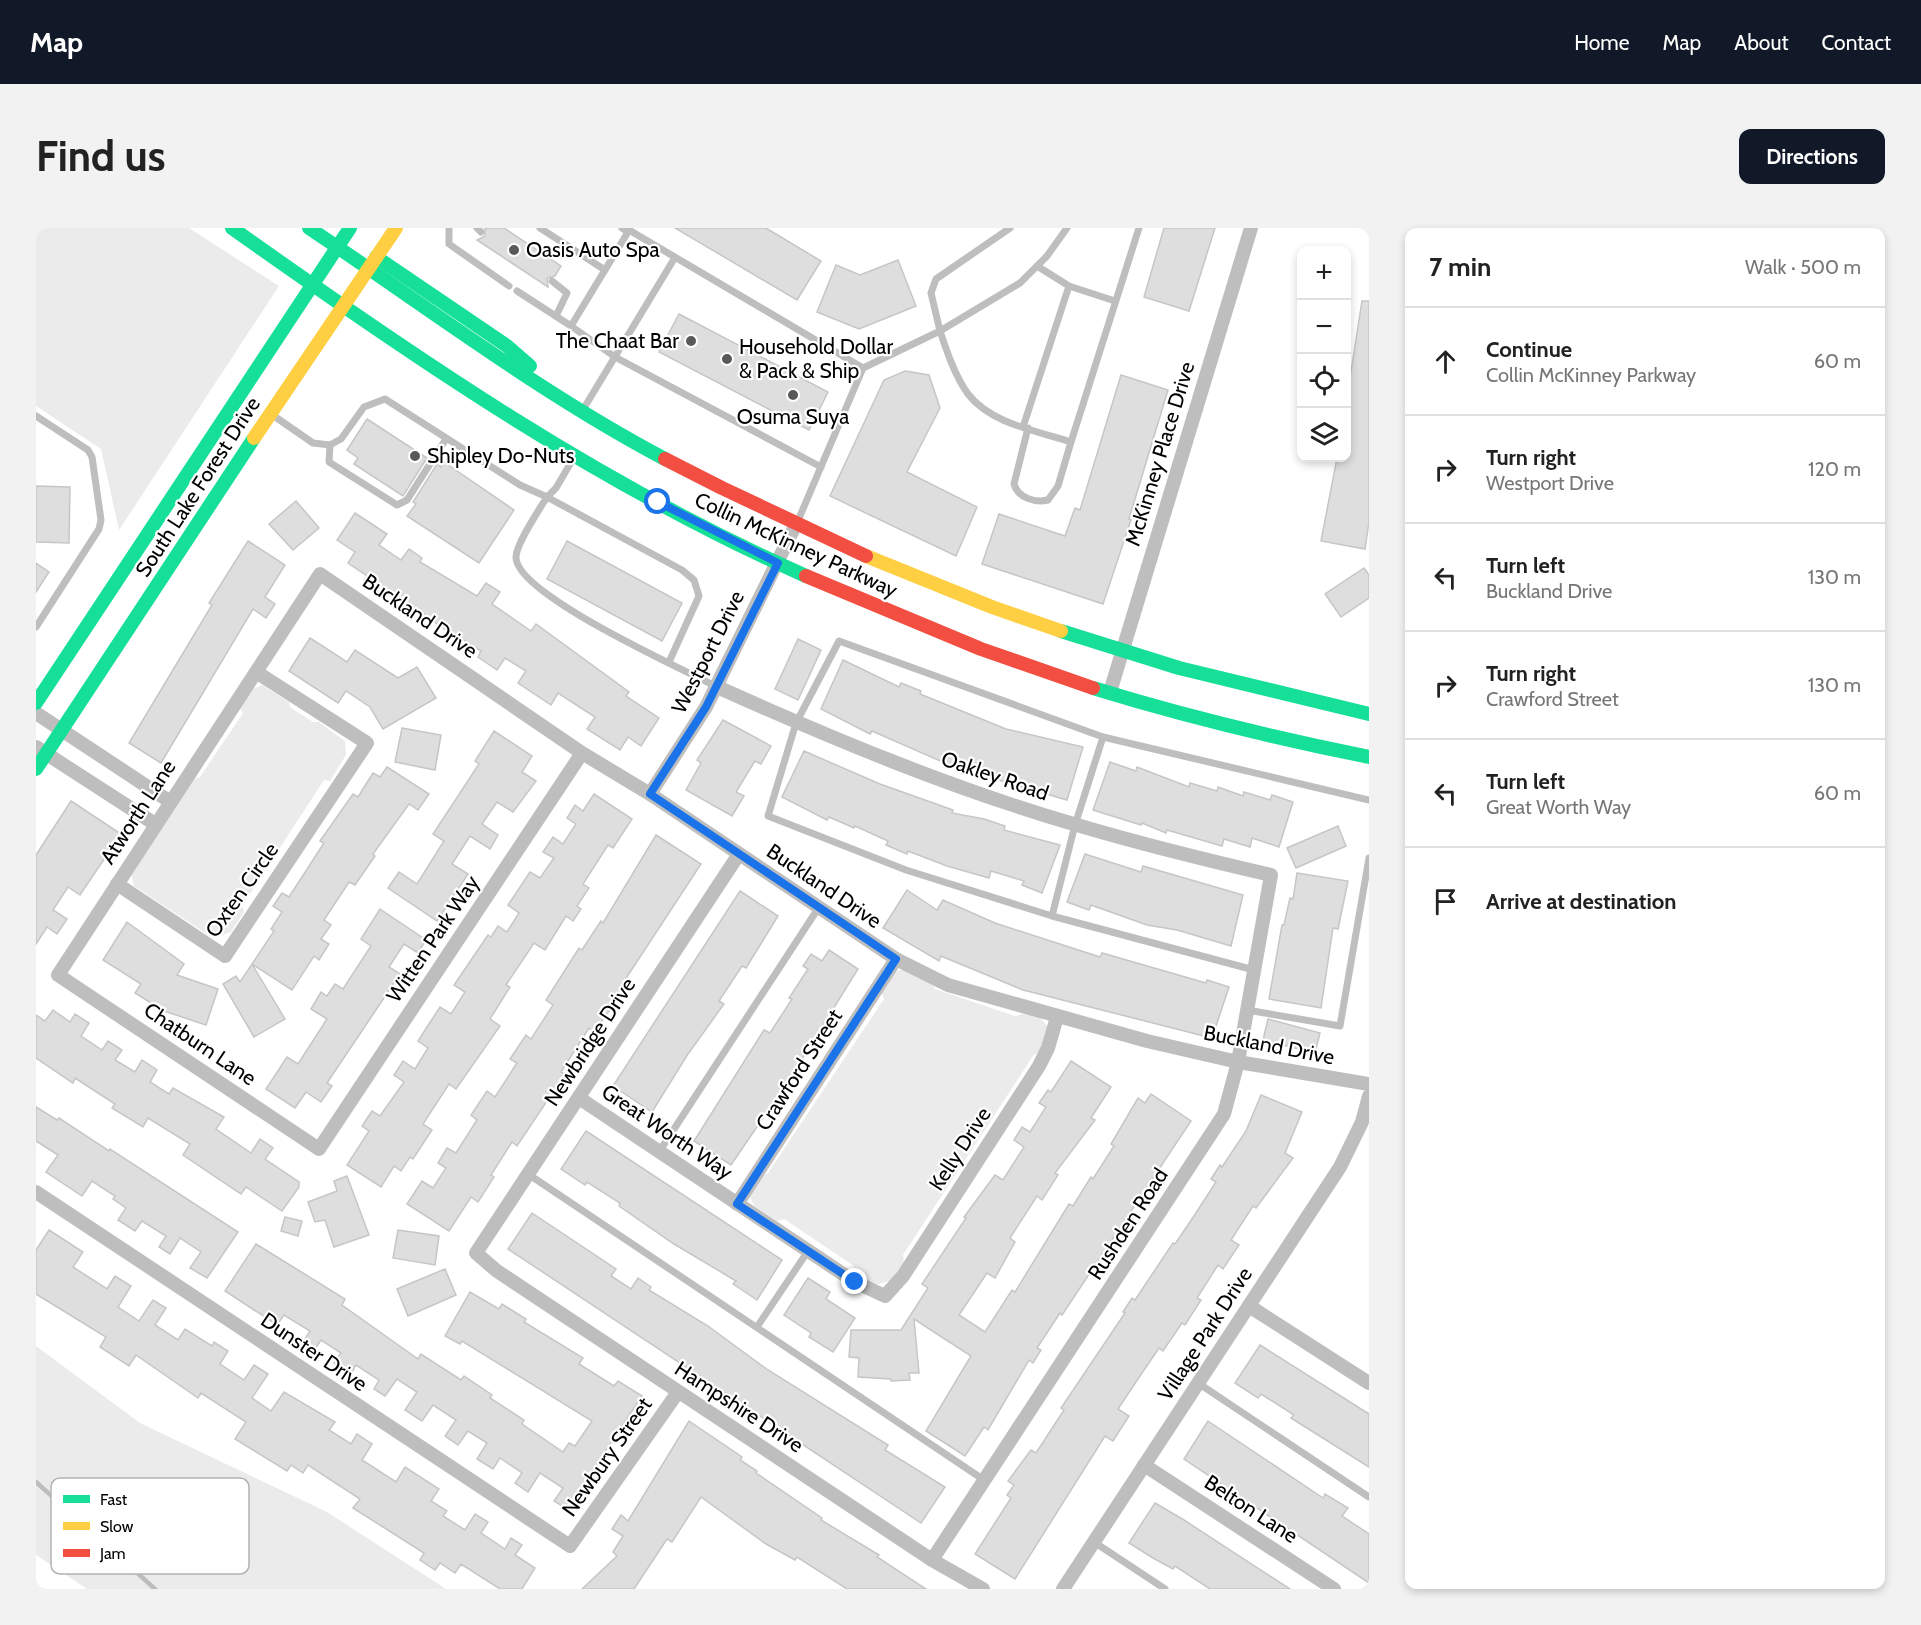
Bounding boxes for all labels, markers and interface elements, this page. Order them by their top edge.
text: Map [30,25,83,59]
text: Home [1574,30,1630,55]
text: Map [1663,30,1701,55]
text: About [1734,30,1788,55]
text: Contact [1821,30,1891,55]
button: Directions [1739,129,1885,184]
text: Find us [36,130,165,182]
place label: Oasis Auto Spa [526,237,660,262]
marker: Oasis Auto Spa [507,243,521,257]
map controls [1297,246,1351,462]
button: + [1297,246,1351,300]
text: 7 min [1429,251,1491,283]
text: Walk · 500 m [1745,255,1861,279]
button: − [1297,300,1351,354]
place label: The Chaat Bar [556,328,679,353]
marker: The Chaat Bar [684,334,698,348]
place label: Household Dollar & Pack & Ship [739,334,893,383]
text: Continue [1486,336,1572,363]
icon: ahead [1429,345,1462,378]
text: 60 m [1814,349,1861,373]
marker: Household Dollar & Pack & Ship [720,352,734,366]
button: locate [1297,354,1351,408]
street label: McKinney Place Drive [1120,358,1200,549]
text: Collin McKinney Parkway [1486,363,1696,387]
marker: Osuma Suya [786,388,800,402]
street label: South Lake Forest Drive [130,392,265,581]
place label: Osuma Suya [737,404,849,429]
button: layers [1297,408,1351,462]
place label: Shipley Do-Nuts [427,443,575,468]
text: Turn right [1486,444,1576,471]
marker: Shipley Do-Nuts [408,449,422,463]
icon: right [1429,453,1462,486]
text: 120 m [1808,457,1861,481]
text: Westport Drive [1486,471,1614,495]
street label: Collin McKinney Parkway [691,487,902,603]
route start [644,488,670,514]
text: Turn left [1486,552,1565,579]
icon: left [1429,561,1462,594]
text: 130 m [1808,565,1861,589]
street label: Buckland Drive [358,568,482,663]
text: Buckland Drive [1486,579,1612,603]
street label: Westport Drive [666,586,749,717]
text: Turn right [1486,660,1576,687]
icon: right [1429,669,1462,702]
text: 130 m [1808,673,1861,697]
text: Crawford Street [1486,687,1619,711]
street label: Oakley Road [938,745,1052,806]
street label: Atworth Lane [95,755,181,868]
text: Turn left [1486,768,1565,795]
icon: left [1429,777,1462,810]
text: 60 m [1814,781,1861,805]
text: Great Worth Way [1486,795,1631,819]
street label: Oxten Circle [200,837,283,942]
street label: Buckland Drive [762,838,886,933]
street label: Witten Park Way [381,870,484,1007]
icon: arrive [1429,885,1462,918]
text: Arrive at destination [1486,888,1676,915]
street label: Newbridge Drive [539,973,640,1111]
street label: Chatburn Lane [139,997,261,1090]
street label: Crawford Street [750,1004,847,1135]
street label: Buckland Drive [1202,1020,1337,1069]
street label: Great Worth Way [597,1079,738,1185]
street label: Kelly Drive [923,1102,996,1195]
street label: Rushden Road [1082,1163,1173,1284]
street label: Village Park Drive [1152,1262,1257,1405]
route end [841,1268,867,1294]
street label: Dunster Drive [256,1307,372,1396]
street label: Hampshire Drive [670,1356,808,1458]
street label: Newbury Street [556,1393,657,1521]
street label: Belton Lane [1200,1469,1303,1548]
legend [51,1478,249,1574]
text: Fast [100,1490,128,1509]
text: Slow [100,1517,134,1536]
text: Jam [99,1544,126,1563]

